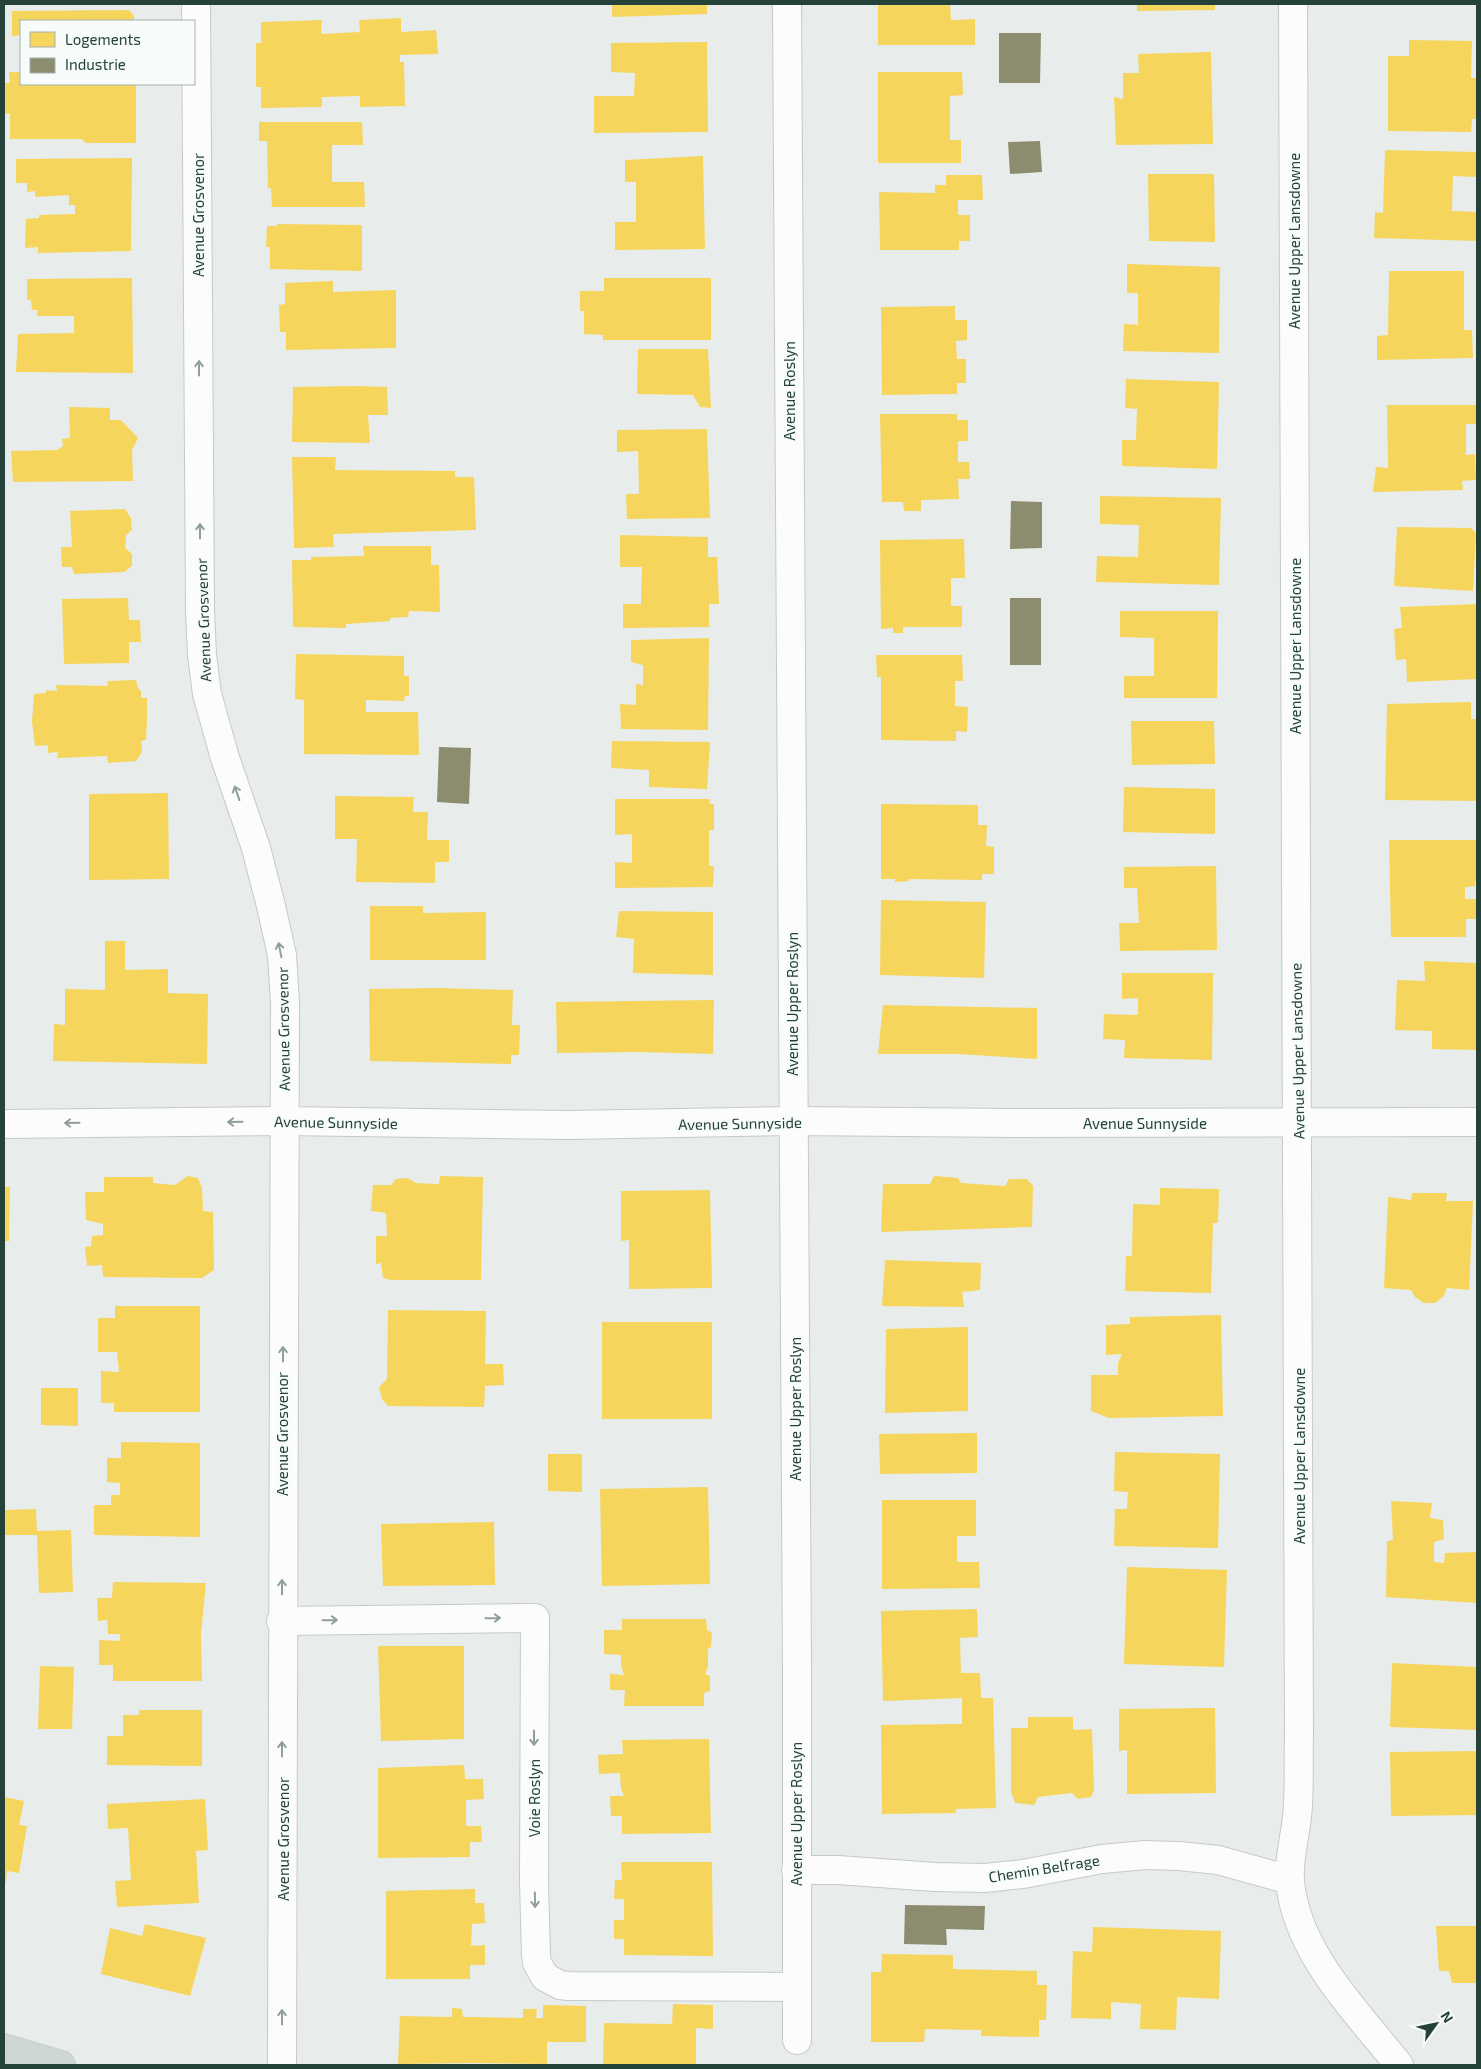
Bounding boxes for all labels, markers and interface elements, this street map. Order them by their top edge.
legend [20,20,195,85]
text: Logements [65,30,141,48]
text: Industrie [65,55,126,73]
street label: Avenue Grosvenor [189,153,207,277]
street label: Avenue Upper Lansdowne [1285,153,1303,329]
street label: Avenue Roslyn [780,341,798,441]
one-way arrow [194,361,204,377]
one-way arrow [195,523,205,540]
street label: Avenue Grosvenor [192,558,214,682]
street label: Avenue Upper Lansdowne [1286,558,1304,734]
one-way arrow [232,786,242,802]
street label: Avenue Upper Roslyn [783,932,801,1076]
one-way arrow [275,942,285,958]
street label: Avenue Upper Lansdowne [1286,963,1308,1139]
street label: Avenue Grosvenor [273,967,293,1091]
street label: Avenue Sunnyside [274,1112,398,1132]
street label: Avenue Sunnyside [678,1113,802,1133]
street label: Avenue Sunnyside [1083,1114,1207,1132]
one-way arrow [227,1117,243,1126]
one-way arrow [64,1118,80,1128]
street label: Avenue Upper Roslyn [786,1337,804,1481]
one-way arrow [278,1346,288,1362]
street label: Avenue Upper Lansdowne [1290,1368,1308,1544]
street label: Avenue Grosvenor [273,1372,291,1496]
one-way arrow [277,1579,287,1595]
one-way arrow [484,1613,500,1623]
one-way arrow [322,1615,338,1625]
one-way arrow [529,1729,539,1745]
one-way arrow [277,1741,287,1758]
street label: Avenue Upper Roslyn [787,1742,805,1886]
street label: Voie Roslyn [525,1759,543,1837]
street label: Avenue Grosvenor [274,1777,292,1901]
street label: Chemin Belfrage [987,1850,1101,1886]
one-way arrow [530,1892,540,1908]
north arrow [1411,1999,1461,2049]
text: N [1437,2008,1457,2026]
one-way arrow [277,2009,287,2025]

